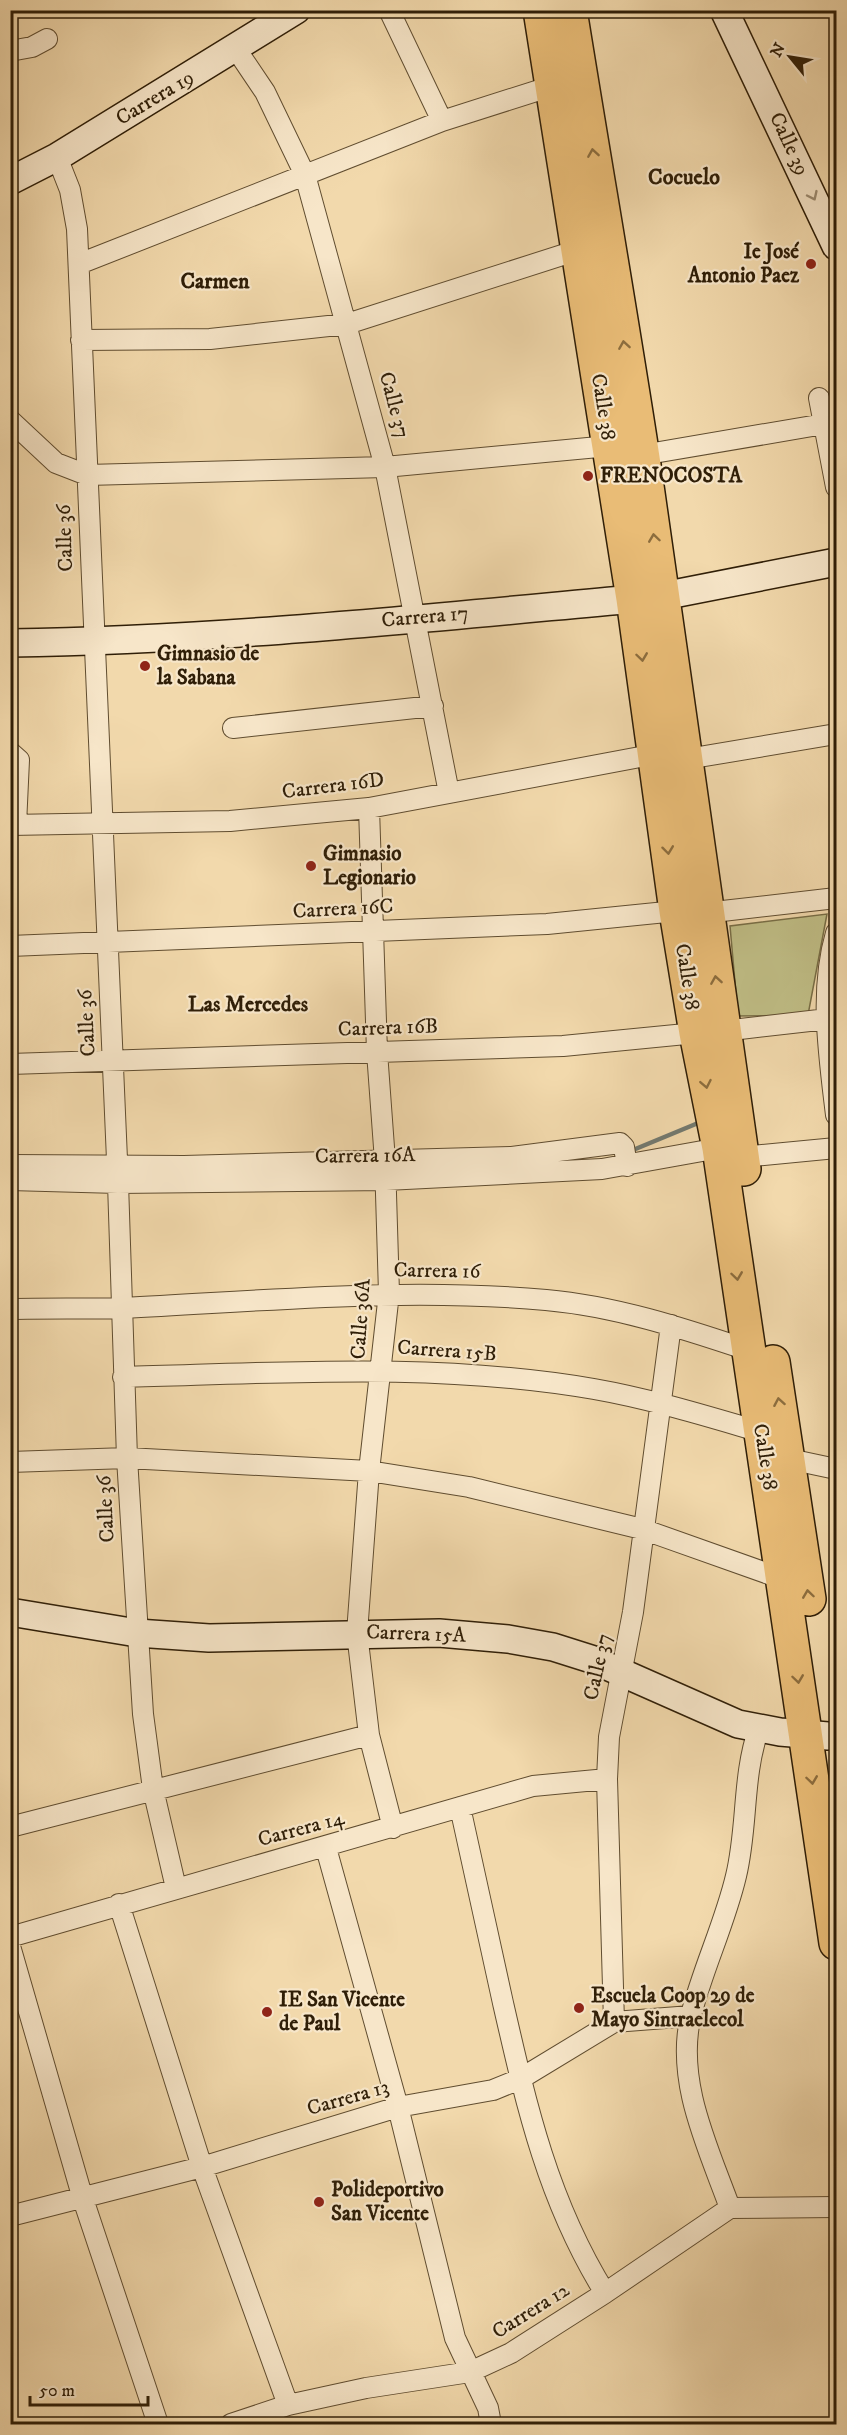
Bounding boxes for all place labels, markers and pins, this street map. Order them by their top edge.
place label: Ie José Antonio Paez [687,239,800,289]
marker: Ie José Antonio Paez [804,257,818,271]
place label: FRENOCOSTA [600,463,743,489]
marker: FRENOCOSTA [581,469,595,483]
place label: Gimnasio de la Sabana [156,641,259,691]
marker: Gimnasio de la Sabana [138,659,152,673]
place label: Gimnasio Legionario [323,841,416,891]
marker: Gimnasio Legionario [304,859,318,873]
place label: Escuela Coop 29 de Mayo Sintraelecol [591,1983,755,2033]
place label: IE San Vicente de Paul [279,1987,405,2037]
marker: Escuela Coop 29 de Mayo Sintraelecol [572,2001,586,2015]
marker: IE San Vicente de Paul [260,2005,274,2019]
place label: Polideportivo San Vicente [331,2177,444,2227]
marker: Polideportivo San Vicente [312,2195,326,2209]

